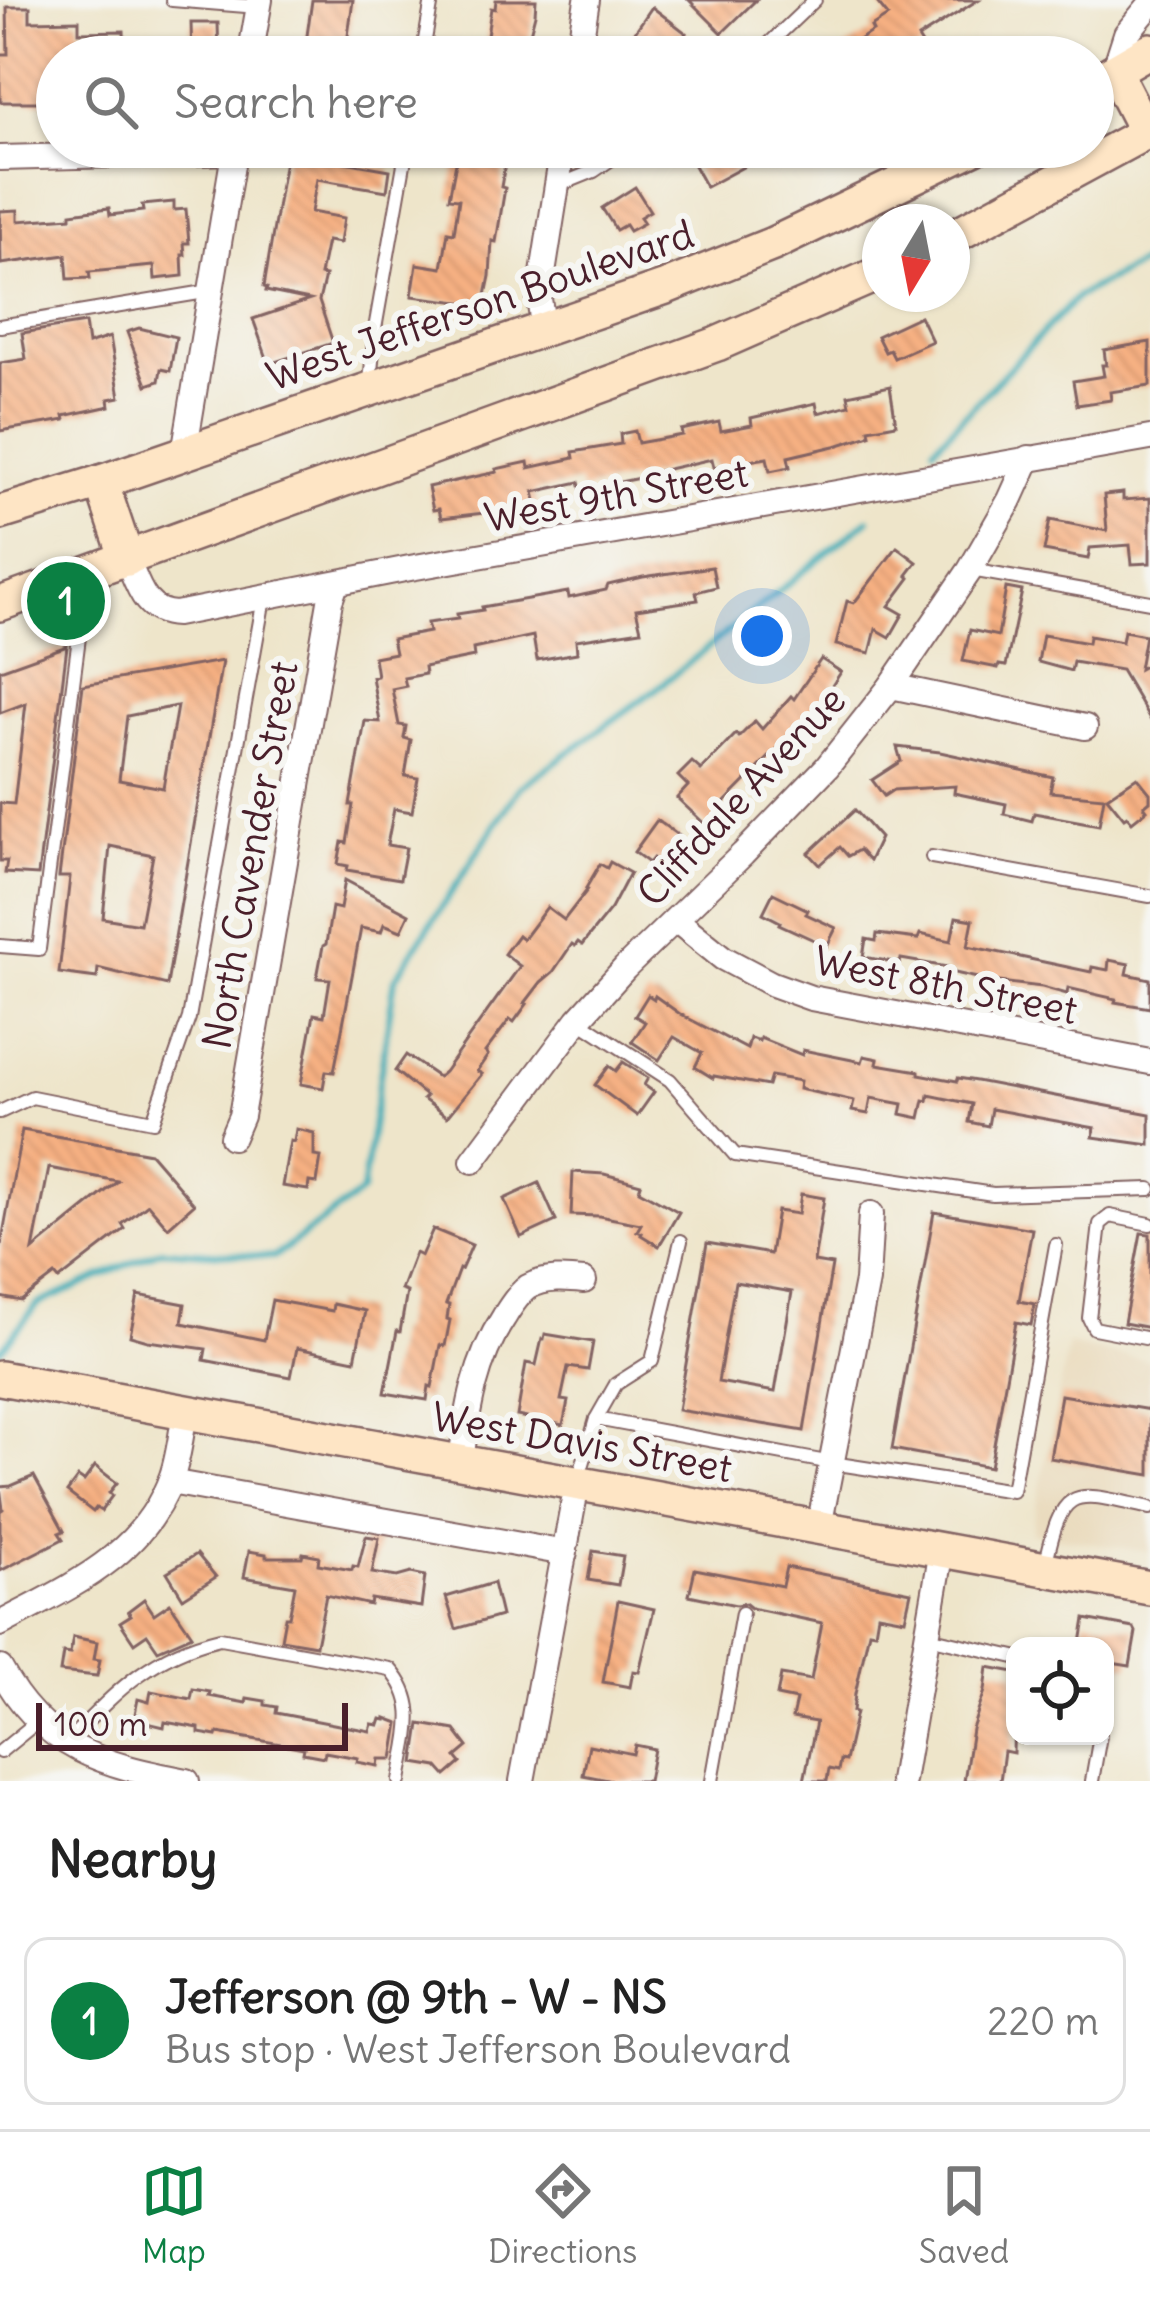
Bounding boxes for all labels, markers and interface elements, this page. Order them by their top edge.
search box [36,36,1114,168]
icon: search [78,69,144,135]
text: Search here [174,74,418,130]
north arrow [862,204,970,312]
street label: West Jefferson Boulevard [260,209,700,402]
street label: West 9th Street [481,448,752,543]
pin: 1 [27,556,105,646]
your location [732,606,792,666]
street label: North Cavender Street [192,658,309,1053]
street label: Cliffdale Avenue [627,676,856,917]
street label: West 8th Street [810,936,1081,1035]
street label: West Davis Street [428,1392,736,1493]
map controls [1006,1637,1114,1745]
button: locate [1006,1637,1114,1745]
scale bar [36,1697,348,1750]
text: 100 m [54,1703,147,1745]
text: Nearby [48,1827,217,1891]
text: Jefferson @ 9th - W - NS [165,1969,667,2025]
text: 1 [82,1997,98,2046]
text: 220 m [987,1997,1099,2046]
text: Bus stop · West Jefferson Boulevard [165,2025,791,2074]
tab: Map [141,2158,207,2272]
tab: Directions [488,2158,637,2272]
tab: Saved [919,2158,1009,2272]

